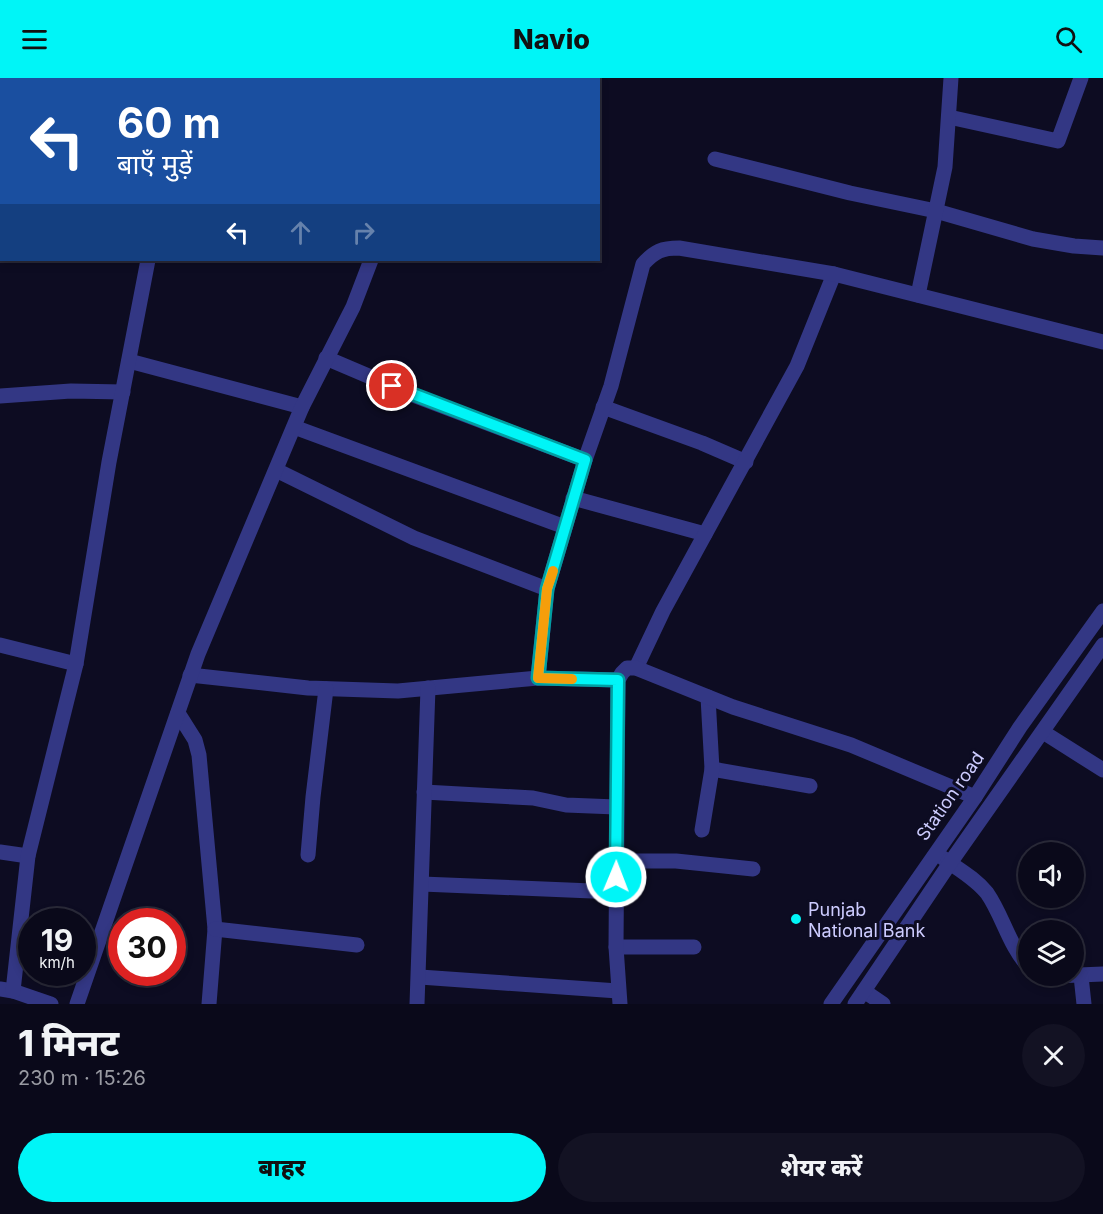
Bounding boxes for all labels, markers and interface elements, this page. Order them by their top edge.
icon: menu [18,23,51,56]
text: Navio [513,23,590,56]
icon: search [1052,23,1085,56]
text: 60 m [117,97,221,148]
icon: left [18,102,96,180]
text: बाएँ मुड़ें [117,148,193,181]
icon: left [221,216,254,249]
icon: ahead [284,216,317,249]
icon: right [347,216,380,249]
pin [366,360,417,411]
icon: arrive [375,369,408,402]
street label: Station road [912,748,988,844]
map controls [1018,842,1084,986]
button: sound [1018,842,1084,908]
position arrow [584,845,648,909]
place label: Punjab National Bank [808,899,925,941]
speed limit sign: 30 [108,908,186,986]
marker: Punjab National Bank [789,912,803,926]
button: layers [1018,920,1084,986]
text: 19 [41,922,73,958]
text: km/h [39,953,75,972]
text: 1 मिनट [18,1021,119,1065]
button: close [1022,1024,1085,1087]
text: 230 m · 15:26 [18,1066,146,1090]
button: बाहर [18,1133,546,1202]
button: शेयर करें [558,1133,1085,1202]

